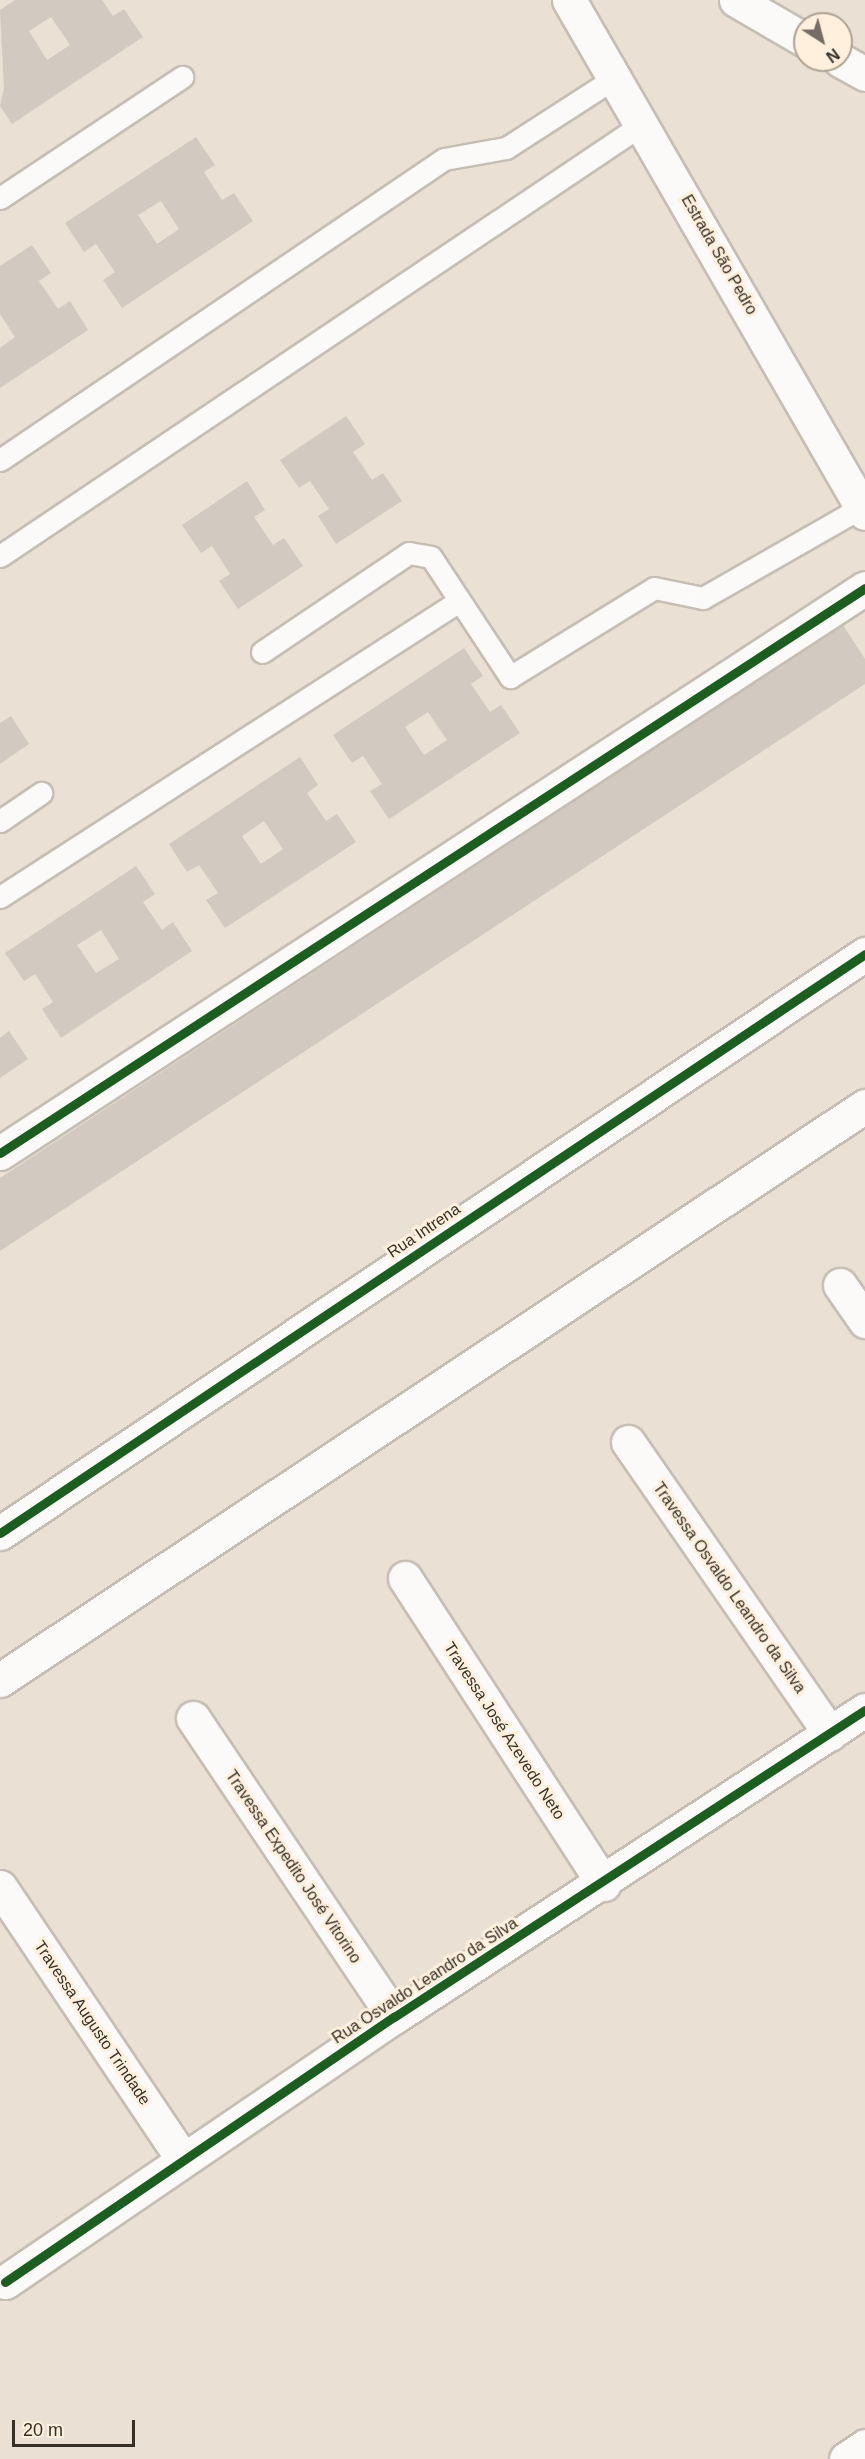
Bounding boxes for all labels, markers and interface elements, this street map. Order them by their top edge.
north arrow [793,12,853,72]
text: N [823,45,842,66]
street label: Estrada São Pedro [677,192,761,318]
street label: Rua Intrena [384,1200,464,1262]
street label: Travessa Osvaldo Leandro da Silva [649,1479,809,1697]
street label: Travessa José Azevedo Neto [439,1638,569,1824]
street label: Travessa Expedito José Vitorino [221,1767,365,1967]
street label: Rua Osvaldo Leandro da Silva [329,1914,521,2048]
street label: Travessa Augusto Trindade [29,1937,155,2109]
scale bar [15,2408,138,2446]
text: 20 m [23,2420,63,2440]

